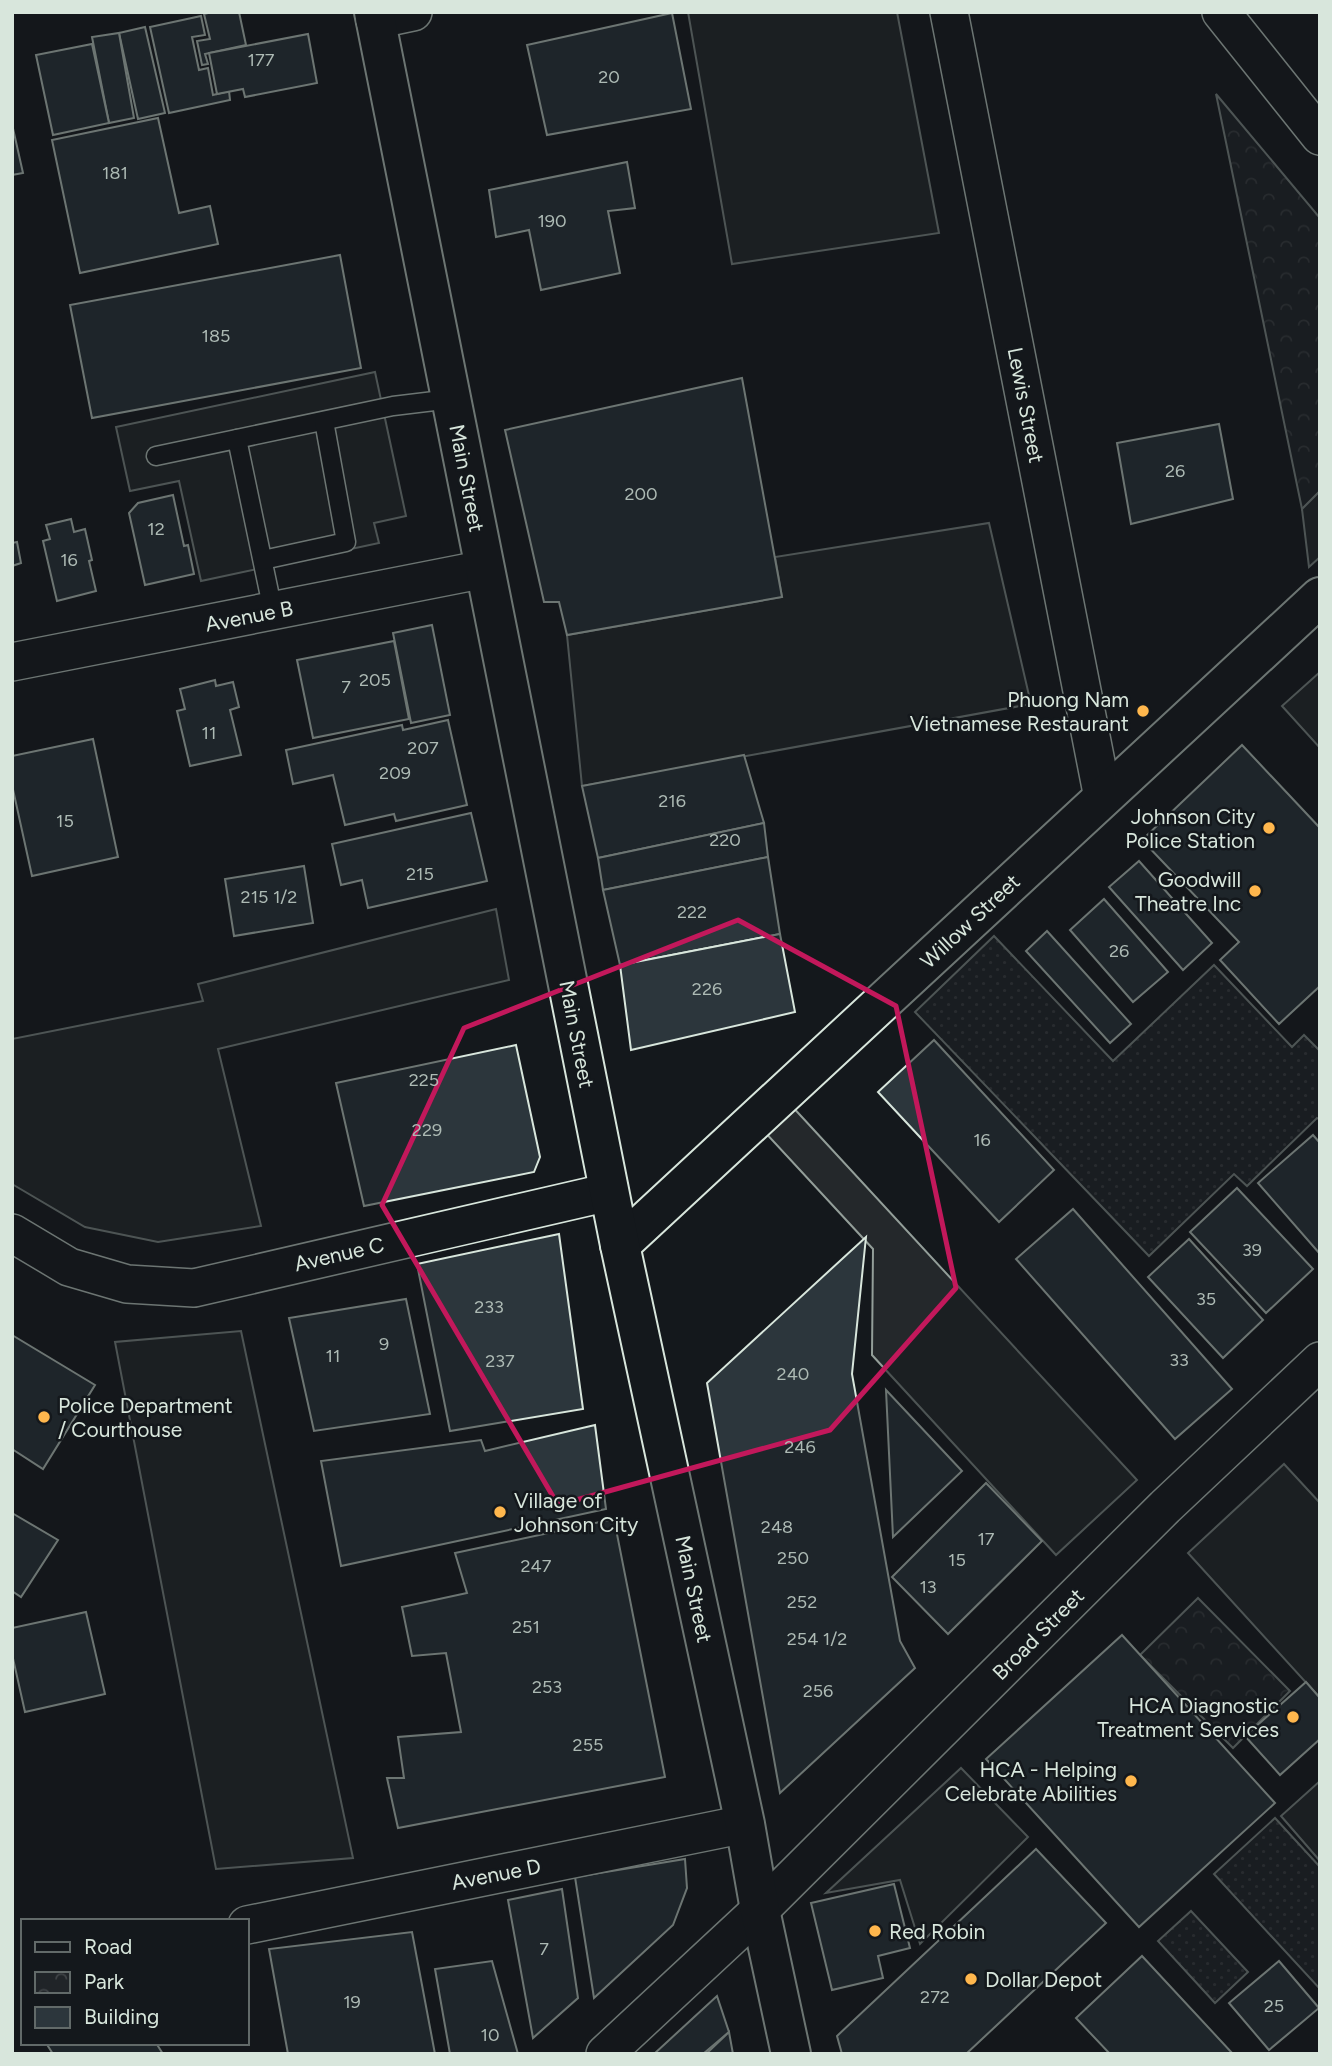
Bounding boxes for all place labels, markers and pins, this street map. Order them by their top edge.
place label: Phuong Nam Vietnamese Restaurant [910,687,1129,736]
marker: Phuong Nam Vietnamese Restaurant [1135,703,1151,719]
place label: Johnson City Police Station [1125,804,1255,853]
marker: Johnson City Police Station [1261,820,1277,836]
place label: Goodwill Theatre Inc [1135,867,1241,916]
marker: Goodwill Theatre Inc [1247,883,1263,899]
place label: Police Department / Courthouse [58,1393,233,1442]
marker: Police Department / Courthouse [36,1409,52,1425]
place label: Village of Johnson City [514,1488,638,1537]
marker: Village of Johnson City [492,1504,508,1520]
place label: HCA Diagnostic Treatment Services [1097,1693,1279,1742]
marker: HCA Diagnostic Treatment Services [1285,1709,1301,1725]
place label: HCA - Helping Celebrate Abilities [945,1757,1117,1806]
marker: HCA - Helping Celebrate Abilities [1123,1773,1139,1789]
place label: Red Robin [889,1919,985,1944]
marker: Red Robin [867,1923,883,1939]
place label: Dollar Depot [985,1967,1102,1992]
marker: Dollar Depot [963,1971,979,1987]

